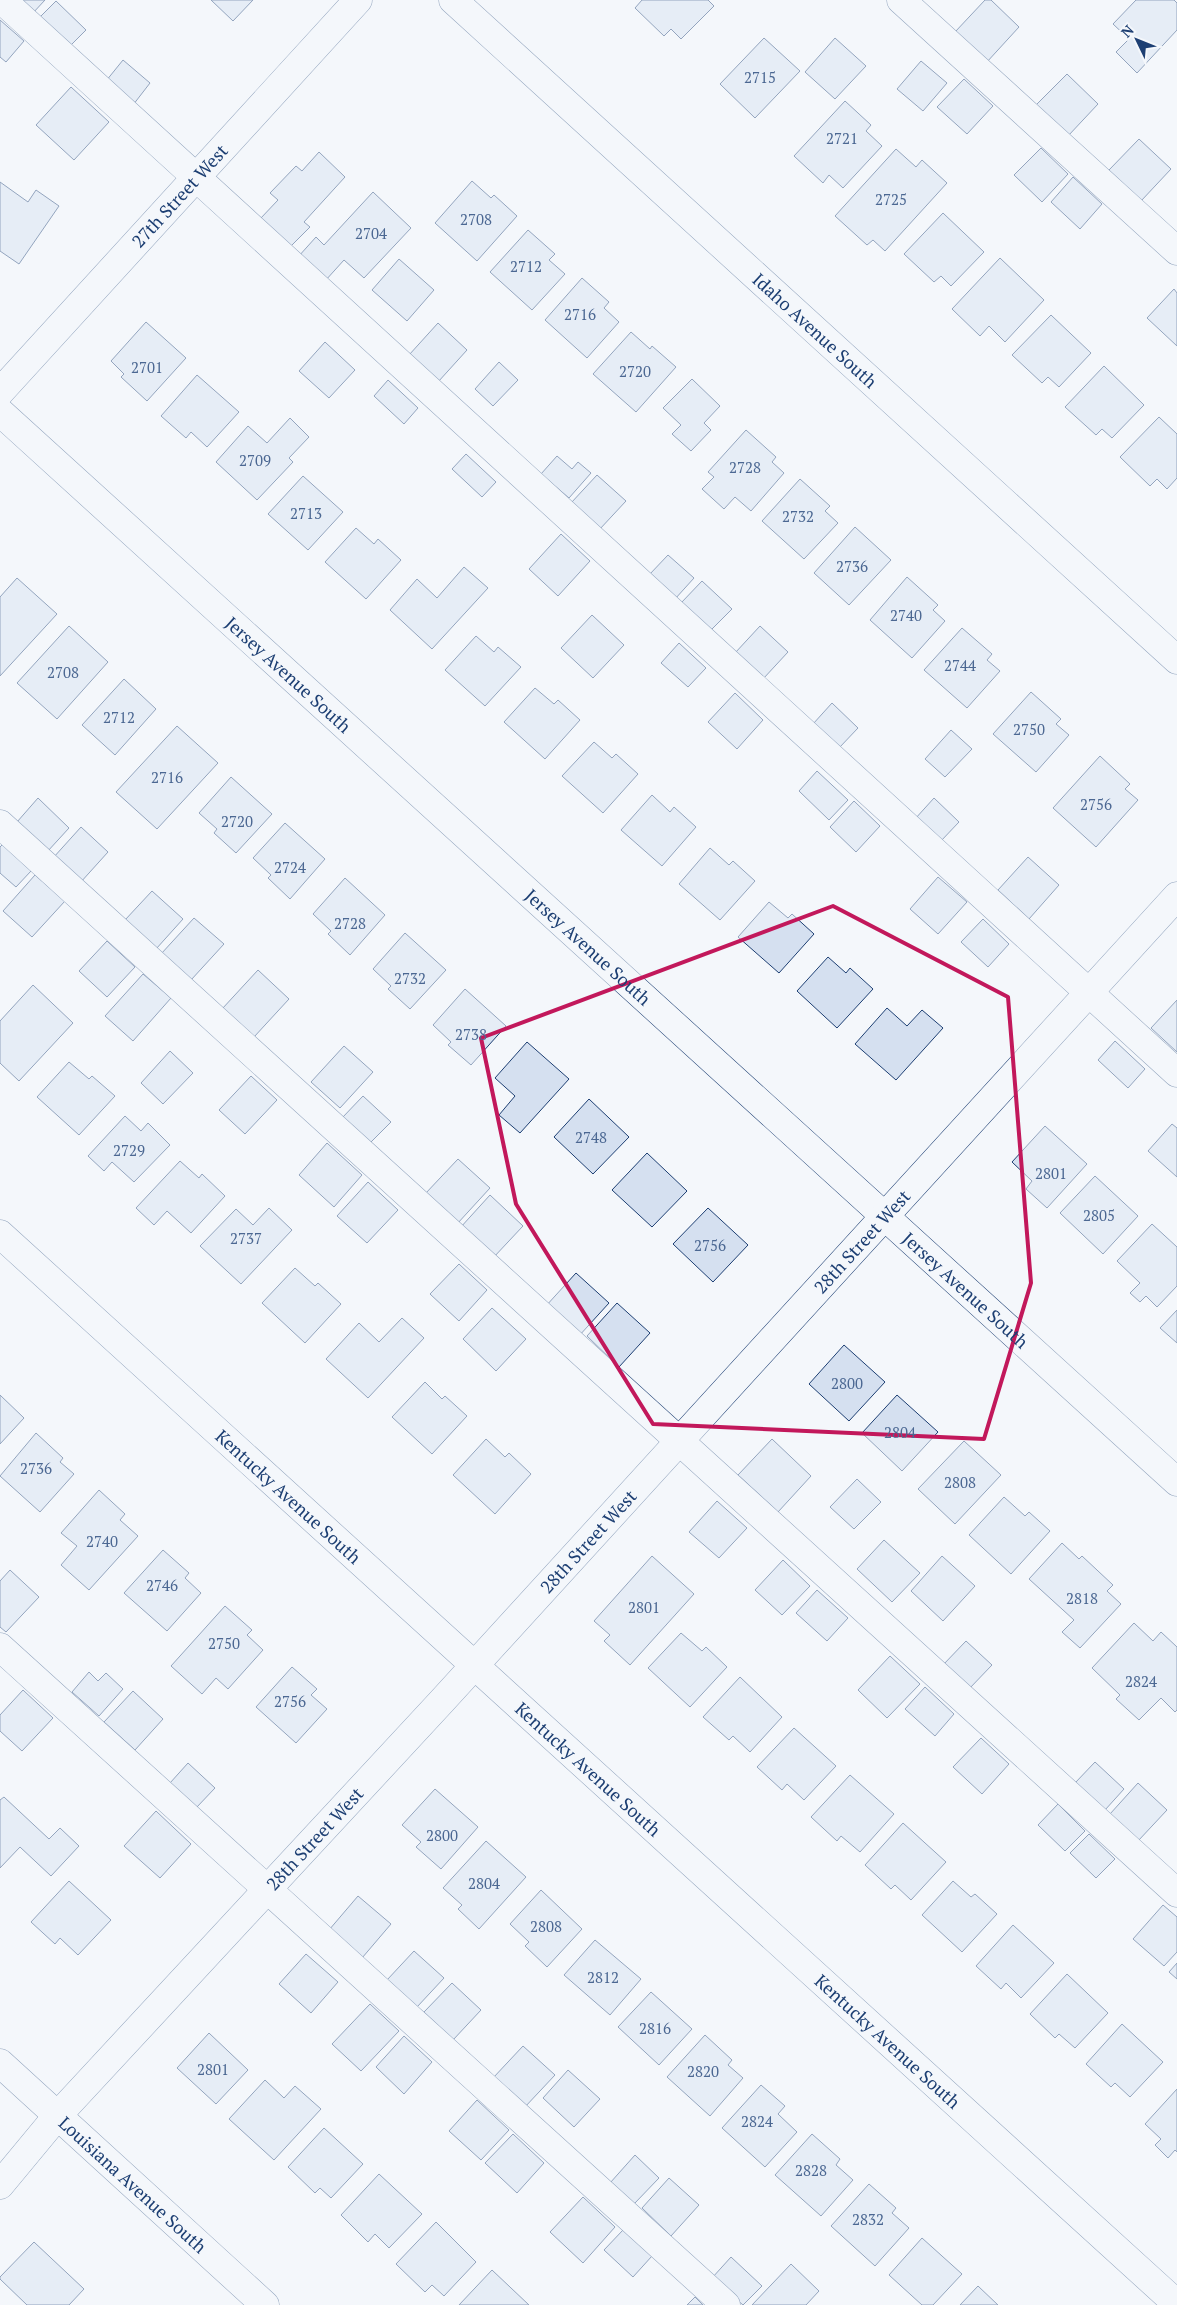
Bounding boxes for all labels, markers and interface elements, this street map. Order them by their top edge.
north arrow [1112,15,1162,65]
text: N [1117,20,1138,41]
house number: 2715 [744,67,776,87]
house number: 2721 [826,128,858,148]
street label: 27th Street West [126,139,233,252]
house number: 2725 [875,189,907,209]
house number: 2708 [460,209,492,229]
house number: 2704 [355,223,387,243]
house number: 2712 [510,256,542,276]
street label: Idaho Avenue South [748,267,883,393]
house number: 2716 [564,304,596,324]
house number: 2701 [131,357,163,377]
house number: 2720 [619,361,651,381]
house number: 2709 [239,450,271,470]
house number: 2728 [729,457,761,477]
house number: 2713 [290,503,322,523]
house number: 2732 [782,506,814,526]
house number: 2736 [836,556,868,576]
house number: 2740 [890,605,922,625]
street label: Jersey Avenue South [220,611,357,738]
house number: 2744 [944,655,976,675]
house number: 2708 [47,662,79,682]
house number: 2712 [103,707,135,727]
house number: 2750 [1013,719,1045,739]
house number: 2716 [151,767,183,787]
house number: 2756 [1080,794,1112,814]
house number: 2720 [221,811,253,831]
house number: 2724 [274,857,306,877]
street label: Jersey Avenue South [520,883,657,1011]
house number: 2728 [334,913,366,933]
house number: 2732 [394,968,426,988]
house number: 2738 [455,1024,487,1044]
house number: 2748 [575,1127,607,1147]
house number: 2729 [113,1140,145,1160]
house number: 2801 [1035,1163,1067,1183]
street label: 28th Street West [808,1184,915,1298]
house number: 2805 [1083,1205,1115,1225]
street label: Jersey Avenue South [897,1226,1034,1354]
house number: 2737 [230,1228,262,1248]
house number: 2756 [694,1235,726,1255]
house number: 2800 [831,1373,863,1393]
house number: 2804 [884,1422,916,1442]
street label: Kentucky Avenue South [211,1424,367,1569]
house number: 2736 [20,1458,52,1478]
house number: 2808 [944,1472,976,1492]
street label: 28th Street West [534,1484,642,1598]
house number: 2740 [86,1531,118,1551]
house number: 2746 [146,1575,178,1595]
house number: 2818 [1066,1588,1098,1608]
house number: 2801 [628,1597,660,1617]
house number: 2750 [208,1633,240,1653]
house number: 2824 [1125,1671,1157,1691]
house number: 2756 [274,1691,306,1711]
street label: Kentucky Avenue South [510,1696,667,1842]
street label: 28th Street West [261,1782,369,1895]
house number: 2800 [426,1825,458,1845]
house number: 2804 [468,1873,500,1893]
house number: 2808 [530,1916,562,1936]
house number: 2812 [587,1967,619,1987]
street label: Kentucky Avenue South [810,1969,966,2114]
house number: 2816 [639,2018,671,2038]
house number: 2801 [197,2059,229,2079]
house number: 2820 [687,2061,719,2081]
street label: Louisiana Avenue South [54,2111,212,2258]
house number: 2824 [741,2111,773,2131]
house number: 2828 [795,2160,827,2180]
house number: 2832 [852,2209,884,2229]

